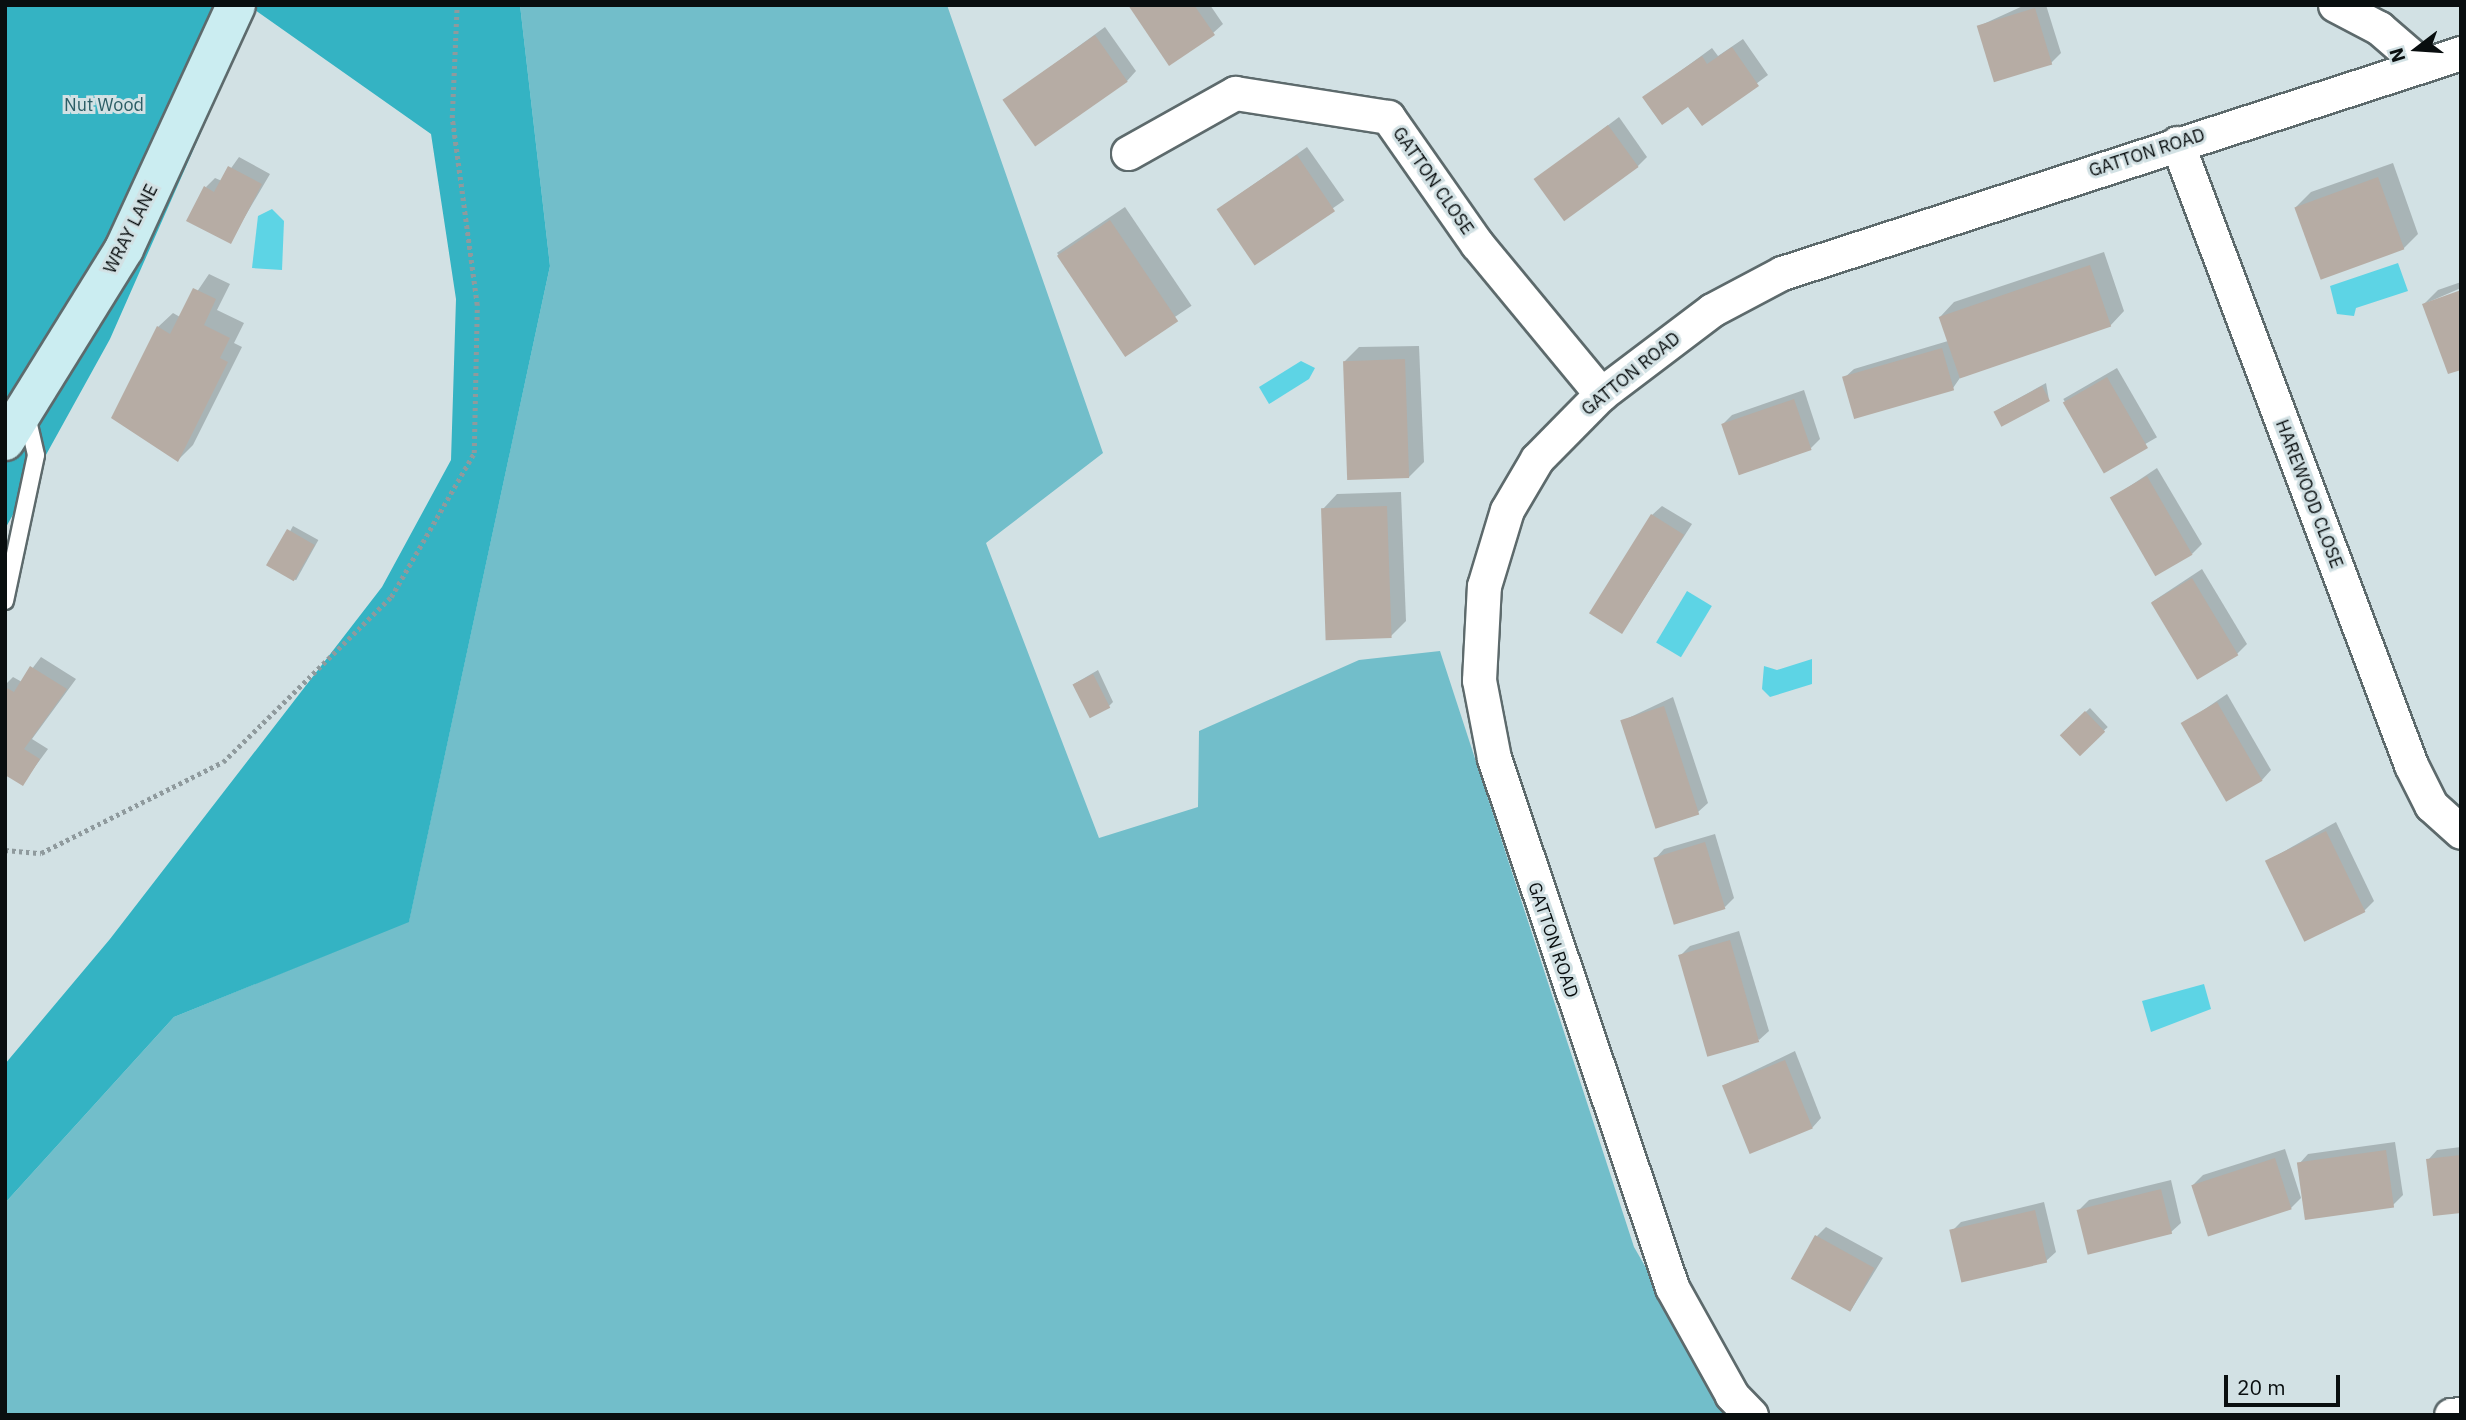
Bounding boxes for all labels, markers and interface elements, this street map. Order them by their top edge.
north arrow [2382,14,2452,84]
text: N [2383,45,2410,65]
park label: Nut Wood [64,94,144,116]
street label: GATTON CLOSE [1388,123,1478,239]
street label: GATTON ROAD [2086,124,2208,182]
street label: WRAY LANE [99,181,163,277]
street label: GATTON ROAD [1577,328,1685,420]
street label: HAREWOOD CLOSE [2271,417,2347,571]
street label: GATTON ROAD [1523,879,1583,1001]
scale bar [2228,1360,2344,1404]
text: 20 m [2237,1373,2286,1401]

